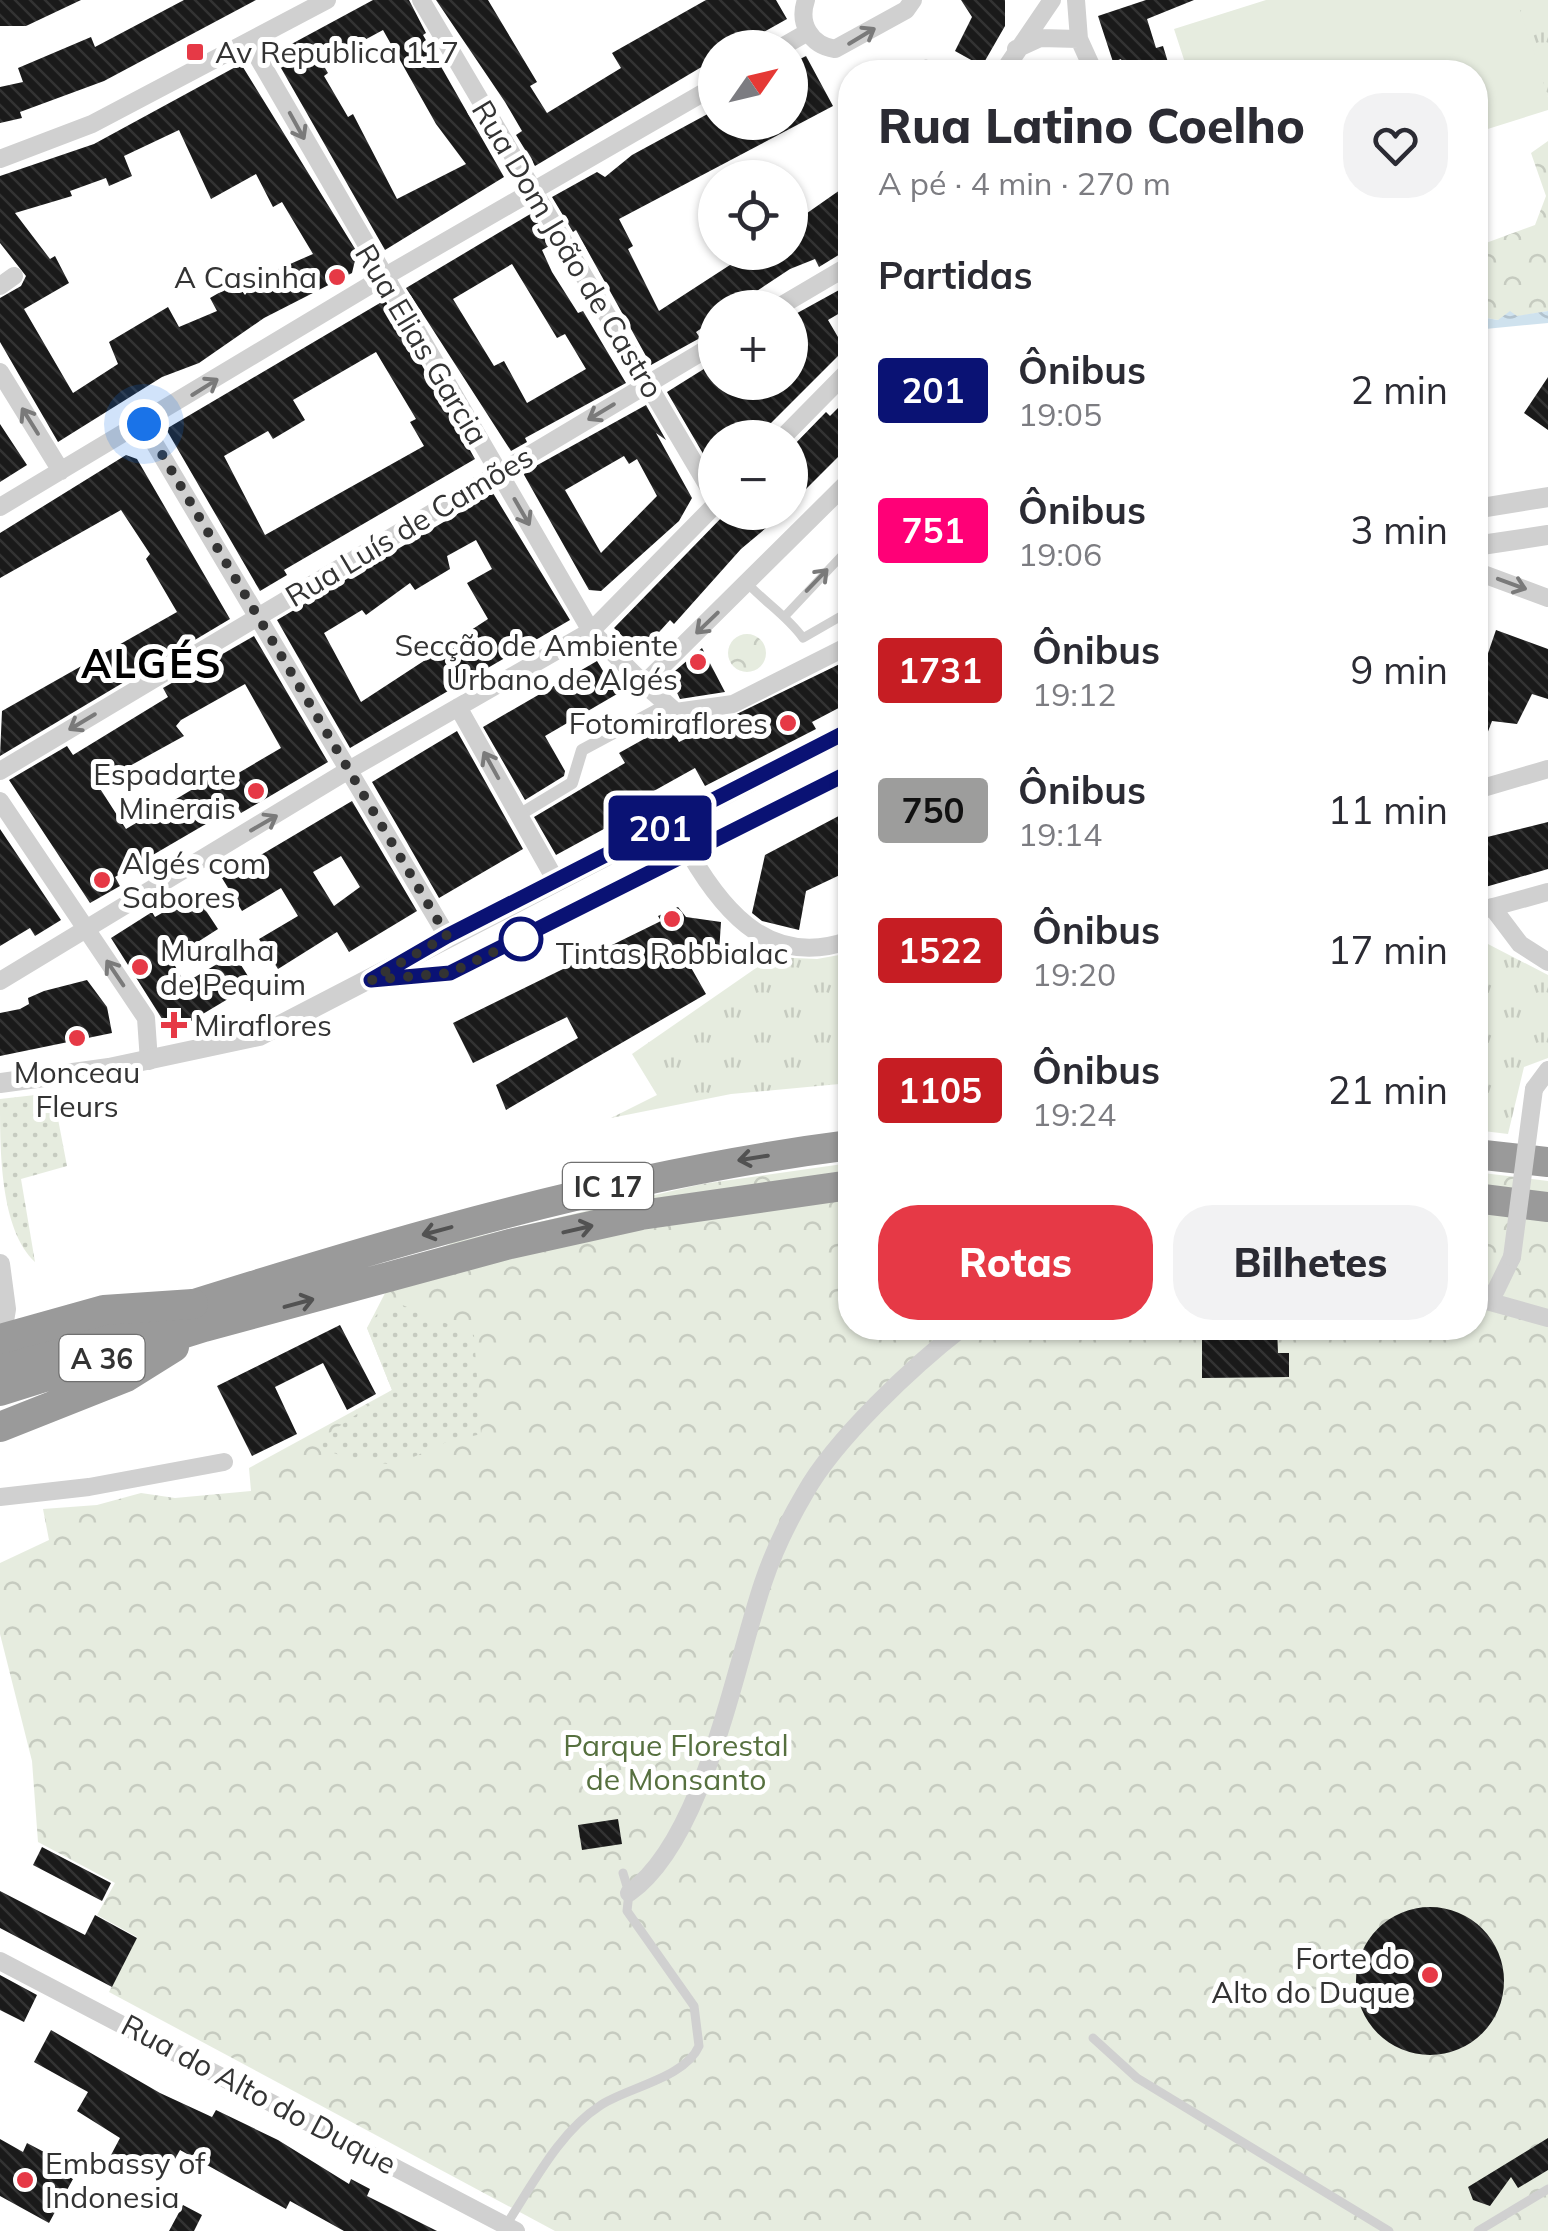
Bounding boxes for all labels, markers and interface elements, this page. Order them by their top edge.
one-way arrow [847,26,876,46]
north arrow [698,30,808,140]
map controls [698,30,808,530]
place label: Av Republica 117 [215,33,459,71]
marker: Av Republica 117 [184,41,206,63]
street label: Rua Dom João de Castro [464,93,672,405]
button: heart [1343,93,1448,198]
text: Rua Latino Coelho [878,95,1305,155]
one-way arrow [287,111,307,141]
button: locate [698,160,808,270]
text: A pé · 4 min · 270 m [878,163,1171,203]
street label: Rua Elias Garcia [347,237,497,451]
text: Partidas [878,251,1032,299]
place label: A Casinha [174,258,317,296]
marker: A Casinha [326,266,348,288]
button: + [698,290,808,400]
text: Ônibus [1018,346,1146,394]
text: 2 min [1351,366,1448,414]
text: 201 [901,368,965,412]
one-way arrow [190,376,219,397]
text: 19:05 [1018,394,1102,434]
your location [119,399,169,449]
one-way arrow [587,402,616,422]
one-way arrow [20,407,41,436]
button: − [698,420,808,530]
street label: Rua Luís de Camões [278,437,540,615]
text: Ônibus [1018,486,1146,534]
one-way arrow [512,497,532,526]
text: 3 min [1351,506,1448,554]
text: 751 [901,508,965,552]
text: 19:06 [1018,534,1102,574]
one-way arrow [805,569,829,593]
one-way arrow [1496,577,1526,595]
one-way arrow [696,611,720,635]
place label: Secção de Ambiente Urbano de Algés [394,626,678,698]
text: Ônibus [1032,626,1160,674]
district label: ALGÉS [81,638,223,688]
text: 9 min [1351,646,1448,694]
text: 1731 [898,648,982,692]
marker: Secção de Ambiente Urbano de Algés [687,651,709,673]
text: 19:12 [1032,674,1116,714]
place label: Fotomiraflores [569,704,768,742]
one-way arrow [68,712,97,732]
marker: Fotomiraflores [777,712,799,734]
one-way arrow [481,751,501,781]
place label: Espadarte Minerais [93,755,236,827]
text: Ônibus [1018,766,1146,814]
marker: Espadarte Minerais [245,780,267,802]
text: 11 min [1328,786,1448,834]
text: 750 [901,788,965,832]
line badge: 201 [602,796,718,860]
text: 201 [628,806,692,850]
one-way arrow [249,813,278,833]
text: 19:14 [1018,814,1102,854]
place label: Algés com Sabores [122,844,266,916]
marker: Algés com Sabores [91,869,113,891]
text: Ônibus [1032,906,1160,954]
marker: Tintas Robbialac [661,908,683,930]
unlabelled marker [500,918,542,960]
text: 17 min [1328,926,1448,974]
text: 1522 [898,928,982,972]
place label: Muralha de Pequim [160,931,306,1003]
place label: Tintas Robbialac [556,934,788,972]
text: 19:20 [1032,954,1116,994]
marker: Muralha de Pequim [129,956,151,978]
one-way arrow [105,959,126,987]
place label: Miraflores [194,1006,332,1044]
marker: Miraflores [163,1014,185,1036]
marker: Monceau Fleurs [66,1027,88,1049]
text: Ônibus [1032,1046,1160,1094]
place label: Monceau Fleurs [14,1053,140,1125]
text: 21 min [1328,1066,1448,1114]
text: 1105 [898,1068,982,1112]
text: 19:24 [1032,1094,1116,1134]
one-way arrow [738,1149,770,1168]
road number: IC 17 [563,1163,653,1209]
button: Rotas [878,1205,1153,1320]
button: Bilhetes [1173,1205,1448,1320]
one-way arrow [561,1219,593,1237]
one-way arrow [422,1223,453,1242]
one-way arrow [283,1293,314,1312]
road number: A 36 [59,1335,144,1381]
park label: Parque Florestal de Monsanto [563,1726,789,1798]
place label: Forte do Alto do Duque [1211,1939,1410,2011]
marker: Forte do Alto do Duque [1419,1964,1441,1986]
street label: Rua do Alto do Duque [115,2005,403,2183]
place label: Embassy of Indonesia [45,2144,206,2216]
marker: Embassy of Indonesia [14,2169,36,2191]

